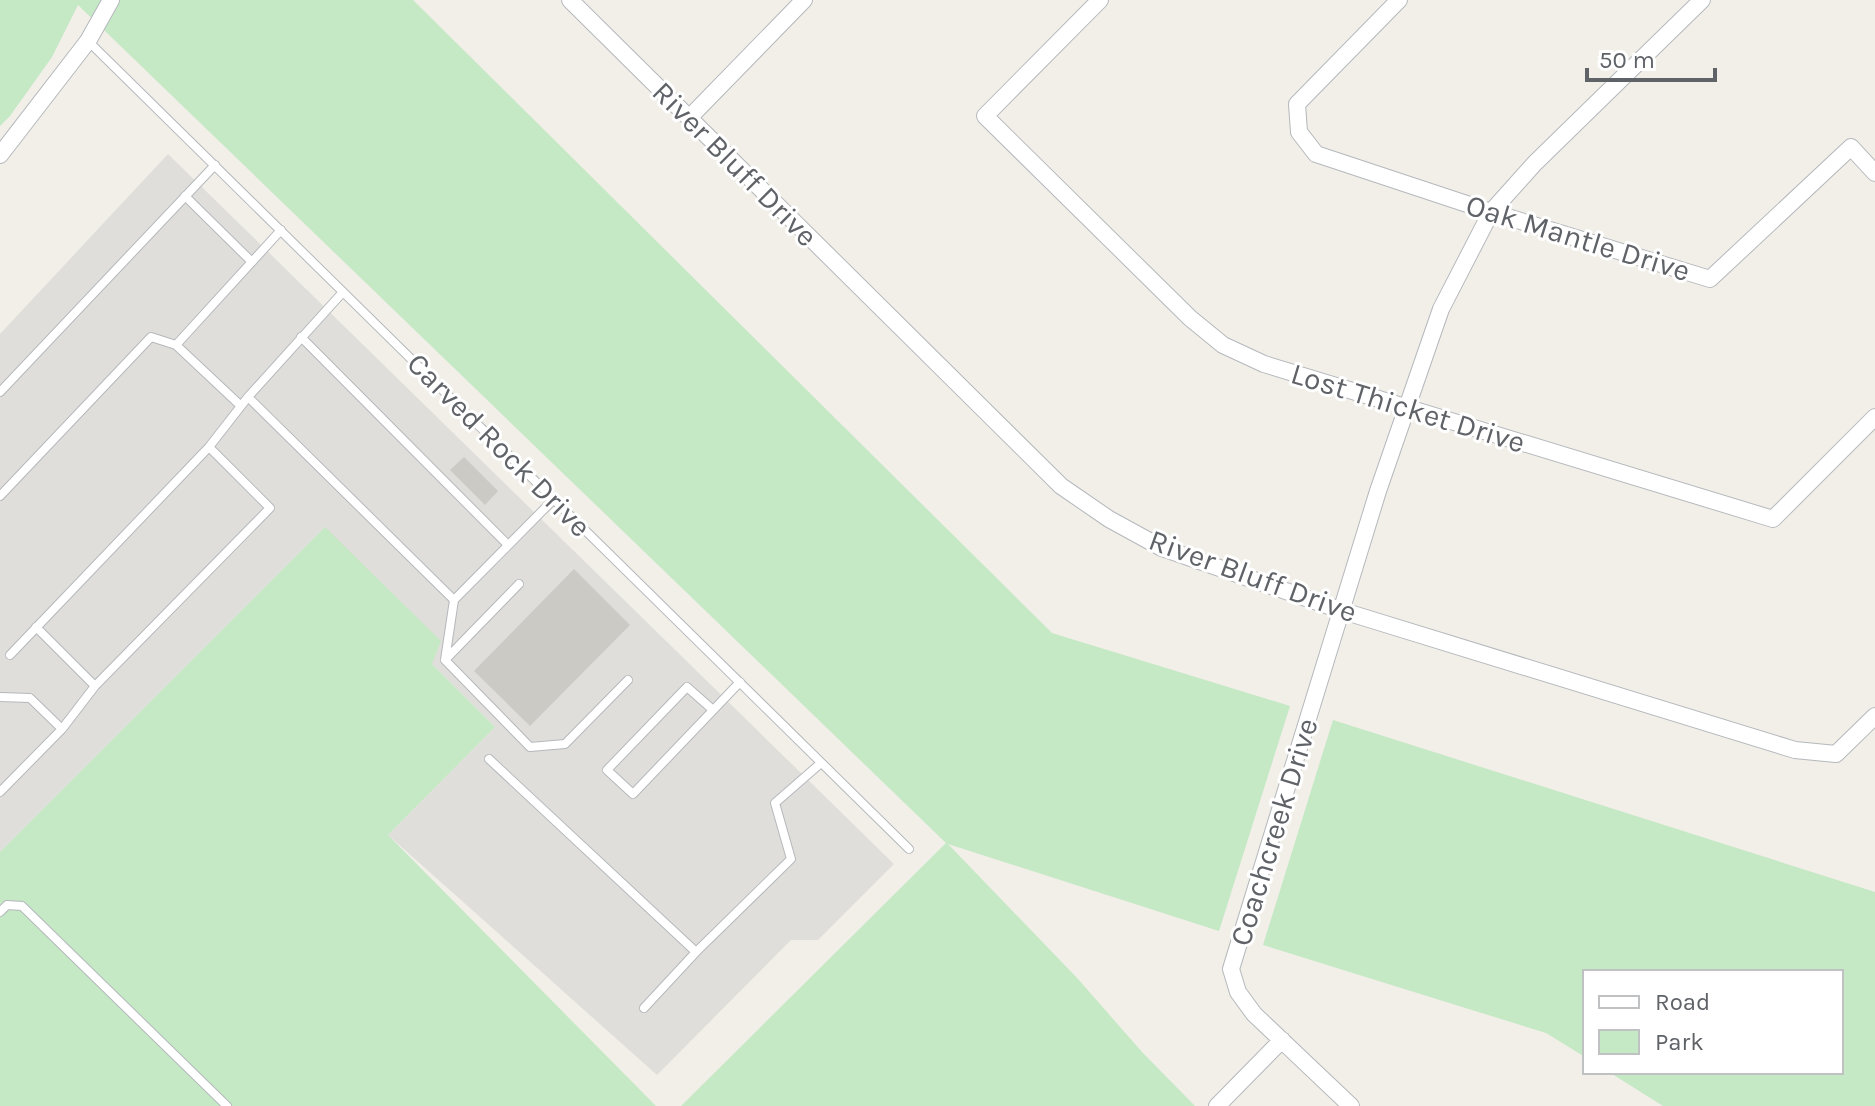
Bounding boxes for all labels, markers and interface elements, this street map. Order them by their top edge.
scale bar [1587,32,1715,82]
text: 50 m [1599,46,1655,74]
street label: River Bluff Drive [645,74,825,254]
street label: Oak Mantle Drive [1462,187,1694,289]
street label: Carved Rock Drive [399,345,599,545]
street label: Lost Thicket Drive [1287,355,1529,461]
street label: River Bluff Drive [1144,522,1362,630]
street label: Coachcreek Drive [1222,714,1326,950]
legend [1583,970,1843,1074]
text: Road [1655,988,1710,1016]
text: Park [1655,1028,1704,1056]

